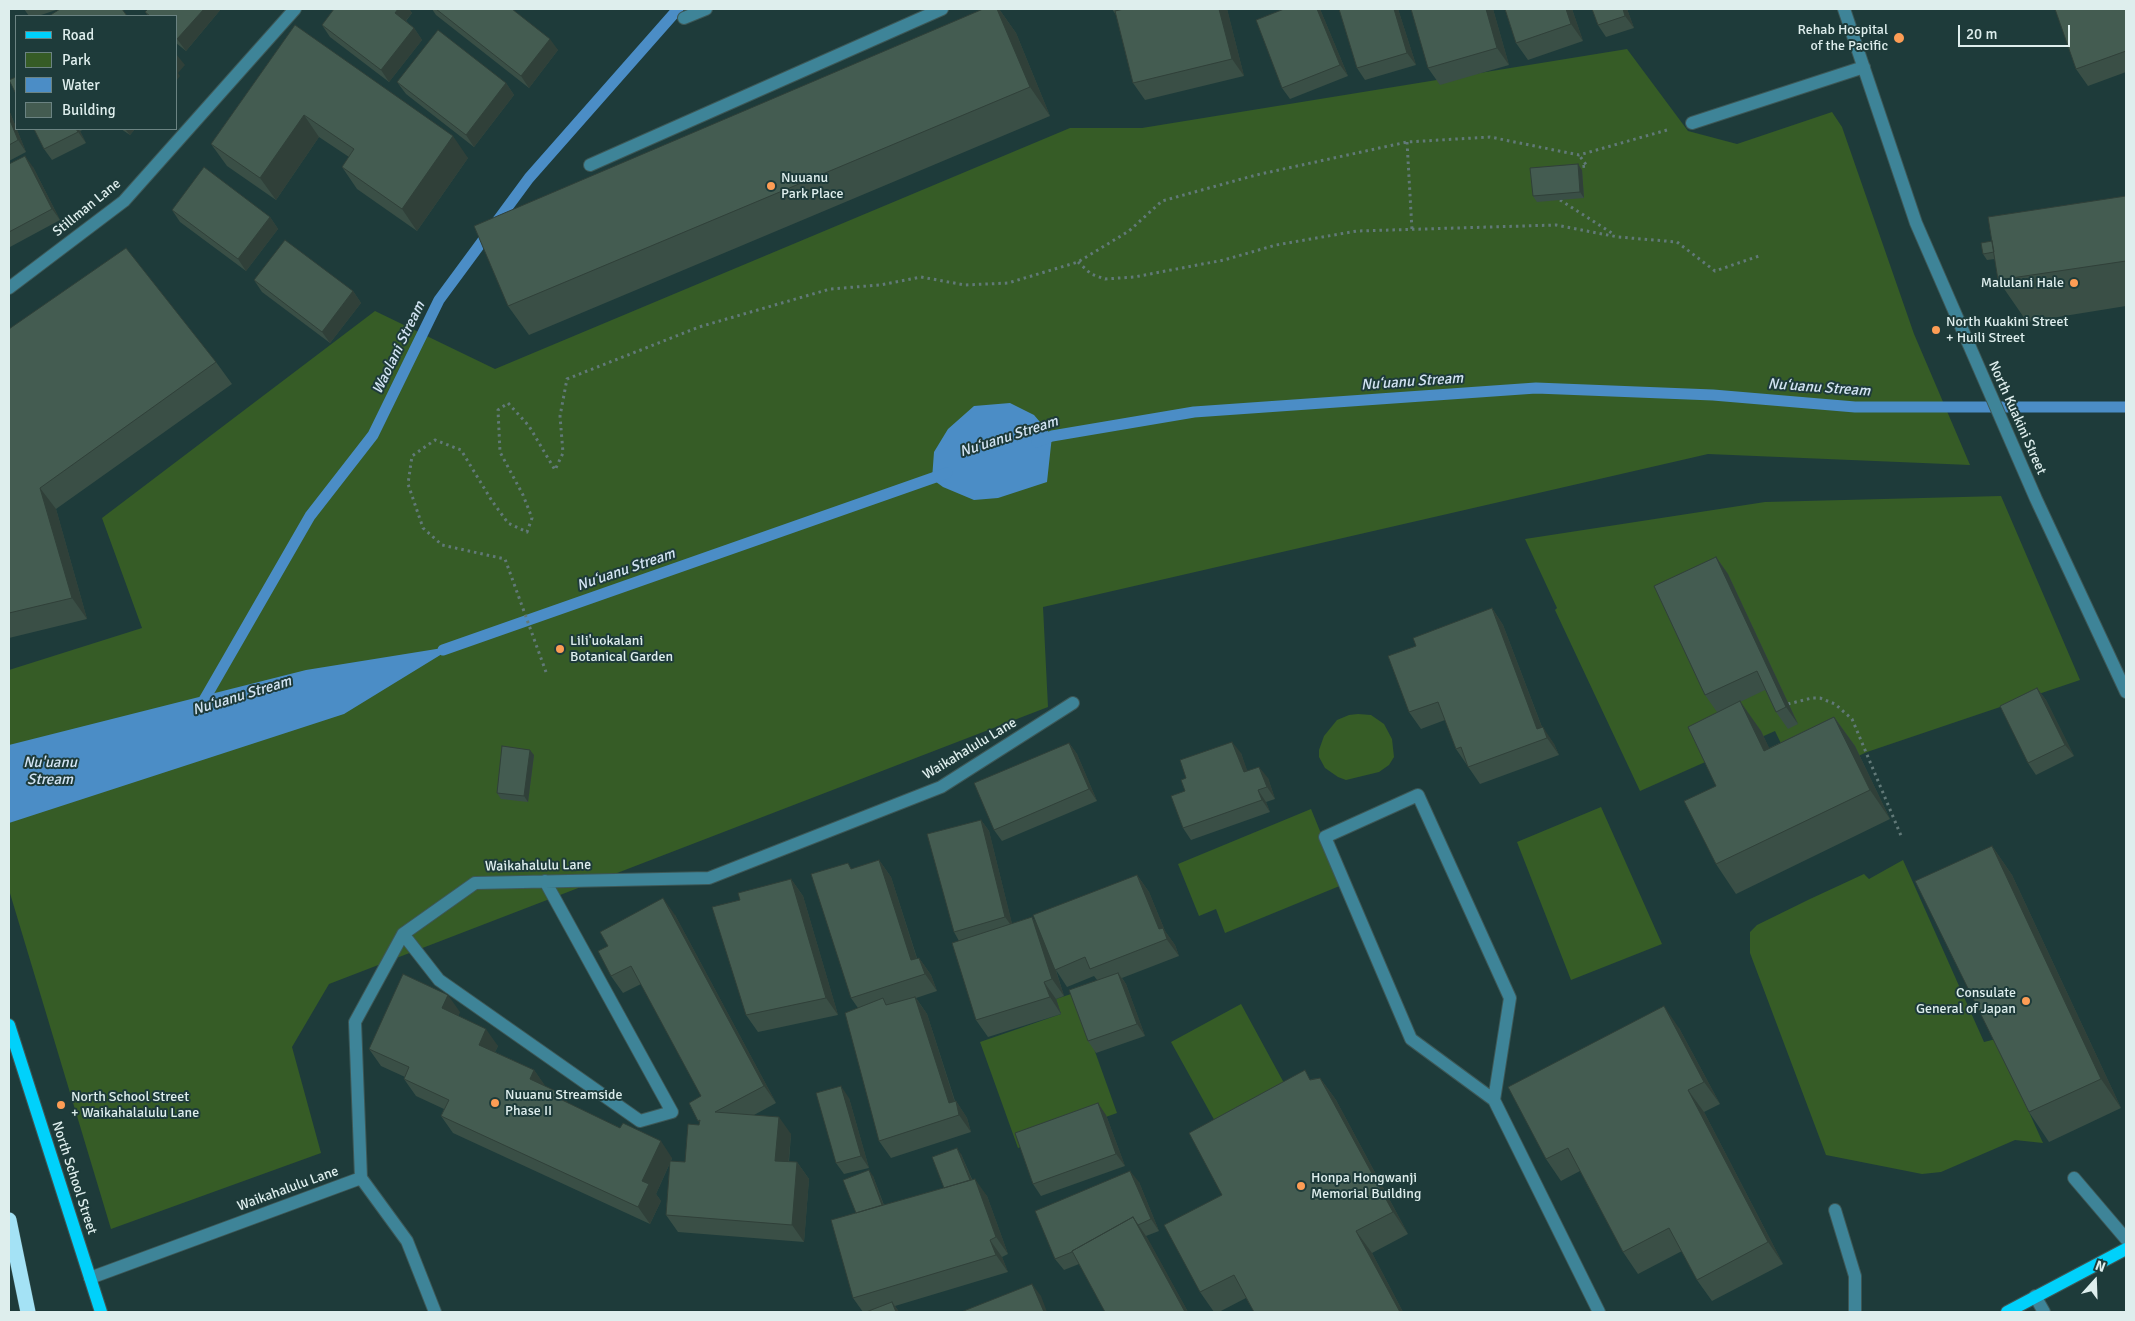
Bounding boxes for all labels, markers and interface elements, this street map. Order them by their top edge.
legend [15,15,178,130]
scale bar [1960,15,2072,47]
place label: Rehab Hospital of the Pacific [1797,22,1888,54]
text: 20 m [1966,25,1997,43]
text: Road [62,26,94,44]
marker: Rehab Hospital of the Pacific [1892,31,1906,45]
text: Park [62,51,91,69]
text: Water [62,76,100,94]
text: Building [62,101,116,119]
place label: Nuuanu Park Place [781,170,844,202]
street label: Stillman Lane [50,176,124,240]
marker: Nuuanu Park Place [765,180,777,192]
place label: Malulani Hale [1981,275,2064,291]
marker: Malulani Hale [2068,277,2080,289]
water label: Waolani Stream [369,299,429,397]
place label: North Kuakini Street + Huili Street [1946,314,2068,347]
marker: North Kuakini Street + Huili Street [1930,324,1942,336]
street label: North Kuakini Street [1984,359,2050,477]
water label: Nuʻuanu Stream [1360,369,1464,395]
water label: Nuʻuanu Stream [1767,375,1871,401]
water label: Nuʻuanu Stream [957,413,1061,461]
water label: Nuʻuanu Stream [575,545,677,595]
place label: Lili'uokalani Botanical Garden [570,633,673,666]
marker: Lili'uokalani Botanical Garden [554,643,566,655]
water label: Nuʻuanu Stream [190,672,294,720]
street label: Waikahalulu Lane [920,714,1020,784]
water label: Nu'uanu Stream [23,754,77,789]
street label: Waikahalulu Lane [485,857,591,875]
place label: Consulate General of Japan [1916,985,2016,1018]
marker: Consulate General of Japan [2020,995,2032,1007]
place label: Nuuanu Streamside Phase II [505,1087,623,1120]
place label: North School Street + Waikahalalulu Lane [71,1089,199,1122]
marker: Nuuanu Streamside Phase II [489,1097,501,1109]
marker: North School Street + Waikahalalulu Lane [55,1099,67,1111]
street label: North School Street [48,1119,100,1237]
street label: Waikahalulu Lane [235,1163,341,1215]
place label: Honpa Hongwanji Memorial Building [1311,1170,1421,1202]
marker: Honpa Hongwanji Memorial Building [1295,1180,1307,1192]
north arrow [2070,1256,2120,1306]
text: N [2093,1257,2108,1276]

